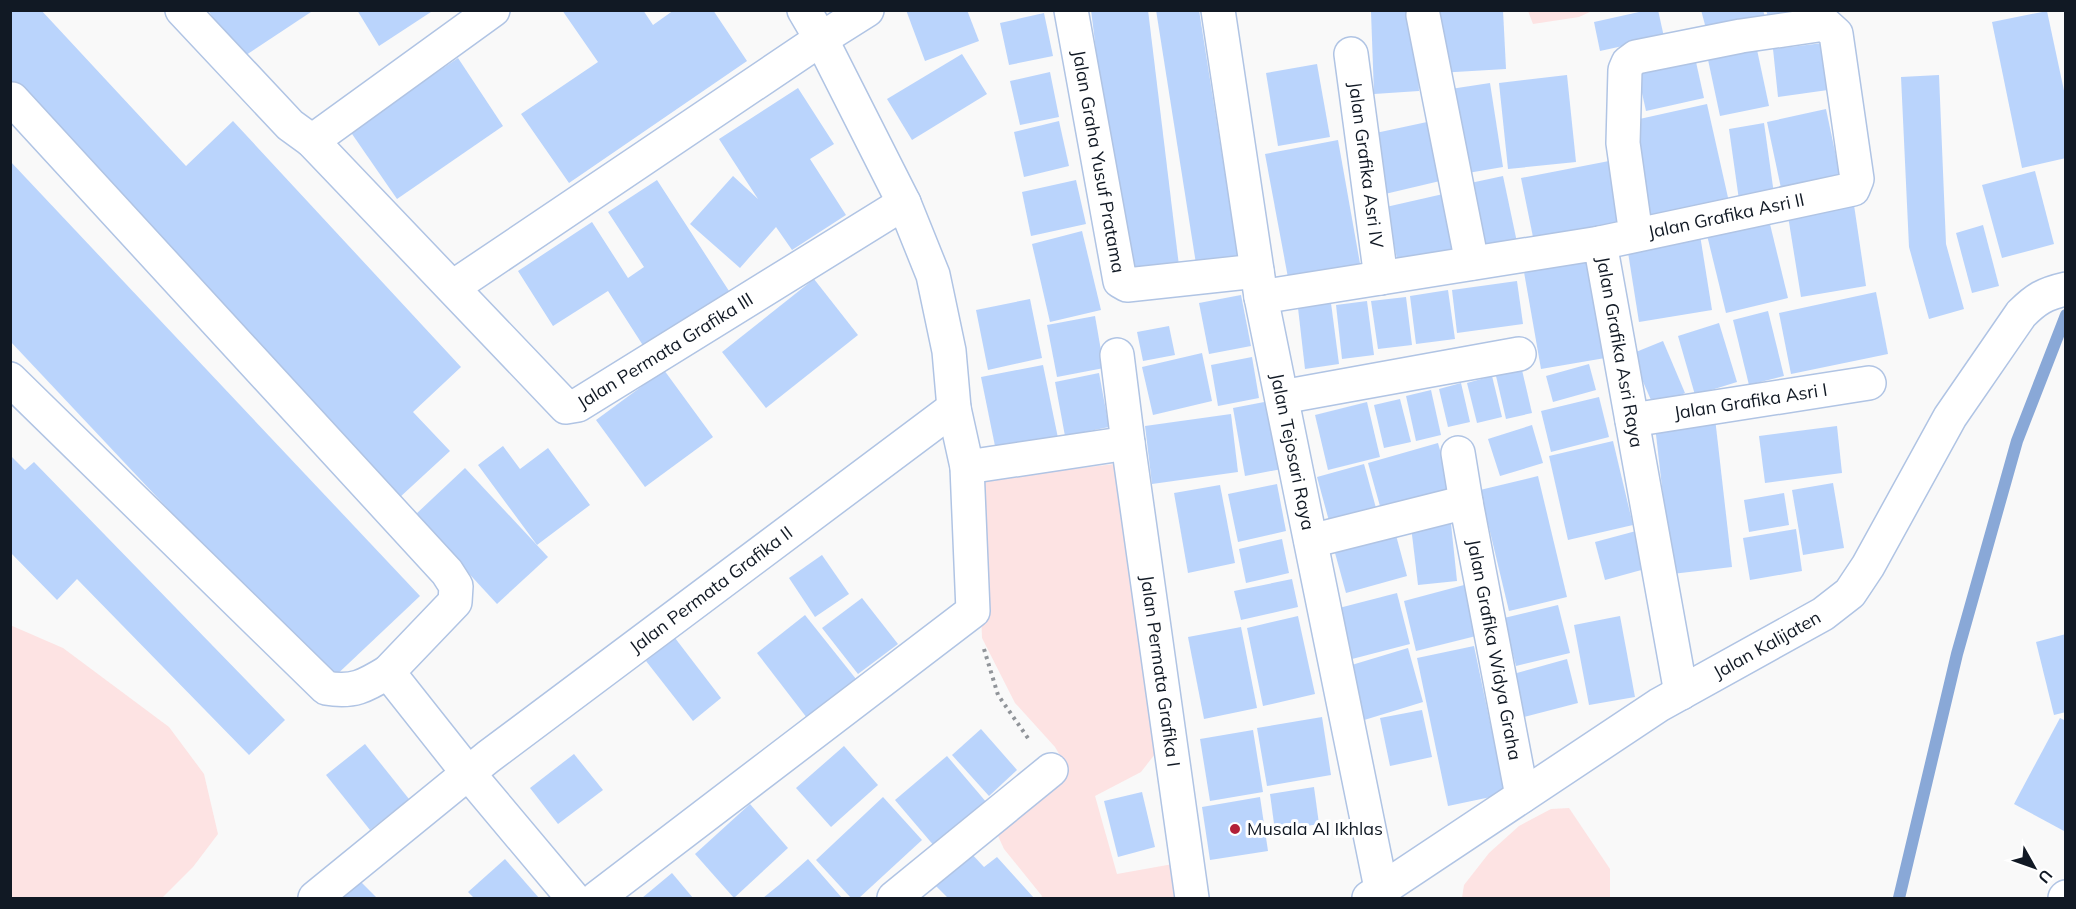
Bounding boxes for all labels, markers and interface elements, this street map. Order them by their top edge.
street label: Jalan Graha Yusuf Pratama [1067,48,1130,275]
street label: Jalan Grafika Asri IV [1344,80,1389,250]
street label: Jalan Grafika Asri II [1646,188,1806,243]
street label: Jalan Grafika Asri Raya [1592,255,1649,449]
street label: Jalan Permata Grafika III [573,287,757,414]
street label: Jalan Tejosari Raya [1266,371,1320,532]
street label: Jalan Grafika Asri I [1672,378,1829,424]
street label: Jalan Permata Grafika II [625,521,797,658]
street label: Jalan Grafika Widya Graha [1462,537,1527,762]
street label: Jalan Permata Grafika I [1136,574,1185,768]
street label: Jalan Kalijaten [1709,605,1825,684]
place label: Musala Al Ikhlas [1247,817,1383,840]
marker: Musala Al Ikhlas [1228,822,1242,836]
north arrow [2004,837,2064,897]
text: U [2034,866,2057,888]

